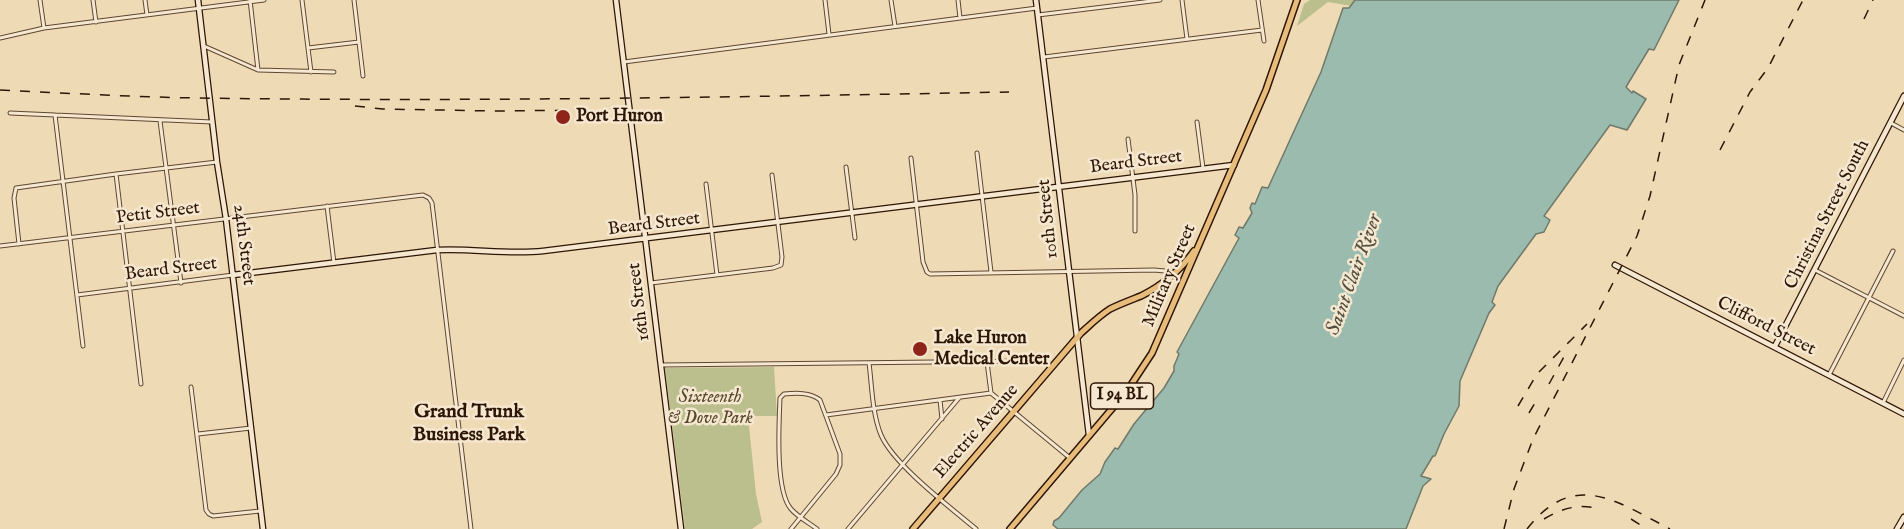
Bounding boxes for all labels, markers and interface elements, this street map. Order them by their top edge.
place label: Port Huron [576,106,663,128]
marker: Port Huron [554,108,572,126]
street label: Christina Street South [1781,137,1875,293]
street label: Beard Street [1089,147,1183,179]
street label: 10th Street [1034,178,1064,260]
street label: Petit Street [115,198,201,230]
street label: 24th Street [227,203,259,287]
street label: Beard Street [607,209,701,241]
water label: Saint Clair River [1322,211,1388,339]
street label: Military Street [1139,221,1201,331]
street label: Beard Street [124,254,218,286]
street label: 16th Street [624,262,656,342]
street label: Clifford Street [1713,293,1819,361]
place label: Lake Huron Medical Center [934,328,1049,370]
marker: Lake Huron Medical Center [911,340,929,358]
street label: Electric Avenue [930,381,1024,483]
road number: I 94 BL [1090,383,1154,409]
park label: Sixteenth & Dove Park [667,387,753,430]
district label: Grand Trunk Business Park [413,401,525,448]

